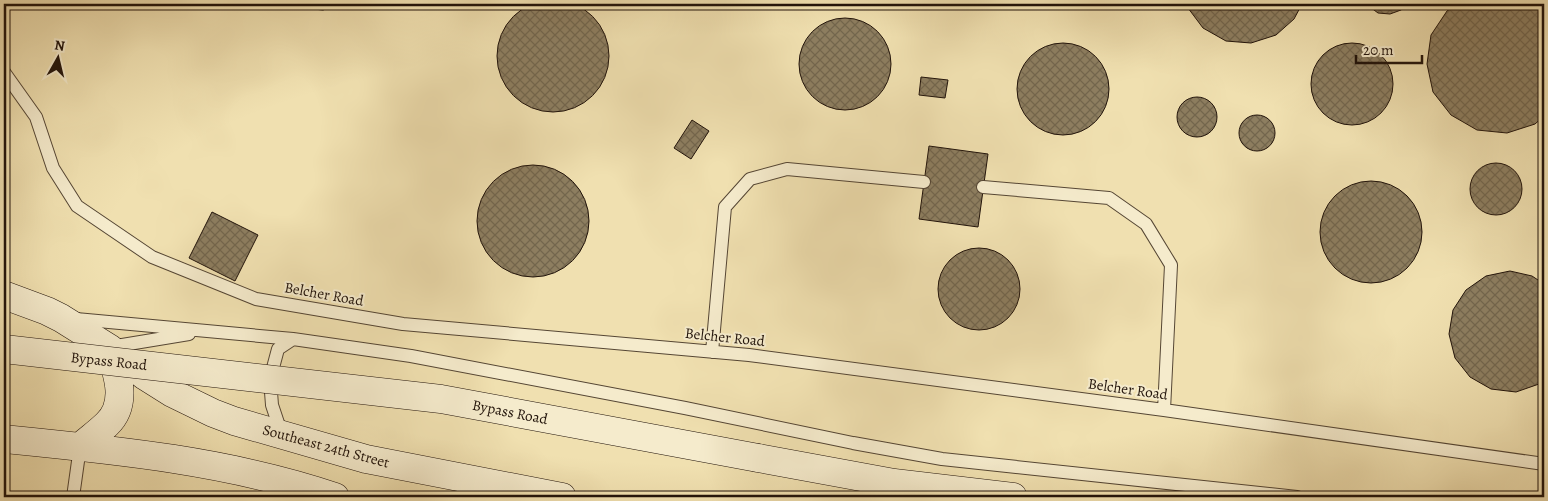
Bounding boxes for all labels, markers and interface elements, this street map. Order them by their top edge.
north arrow [32,32,82,82]
scale bar [1356,32,1422,64]
text: N [53,36,66,56]
text: 20 m [1363,40,1394,60]
street label: Belcher Road [283,277,366,311]
street label: Belcher Road [684,323,767,351]
street label: Bypass Road [70,347,149,375]
street label: Belcher Road [1087,374,1170,405]
street label: Bypass Road [470,395,550,429]
street label: Southeast 24th Street [260,419,392,473]

